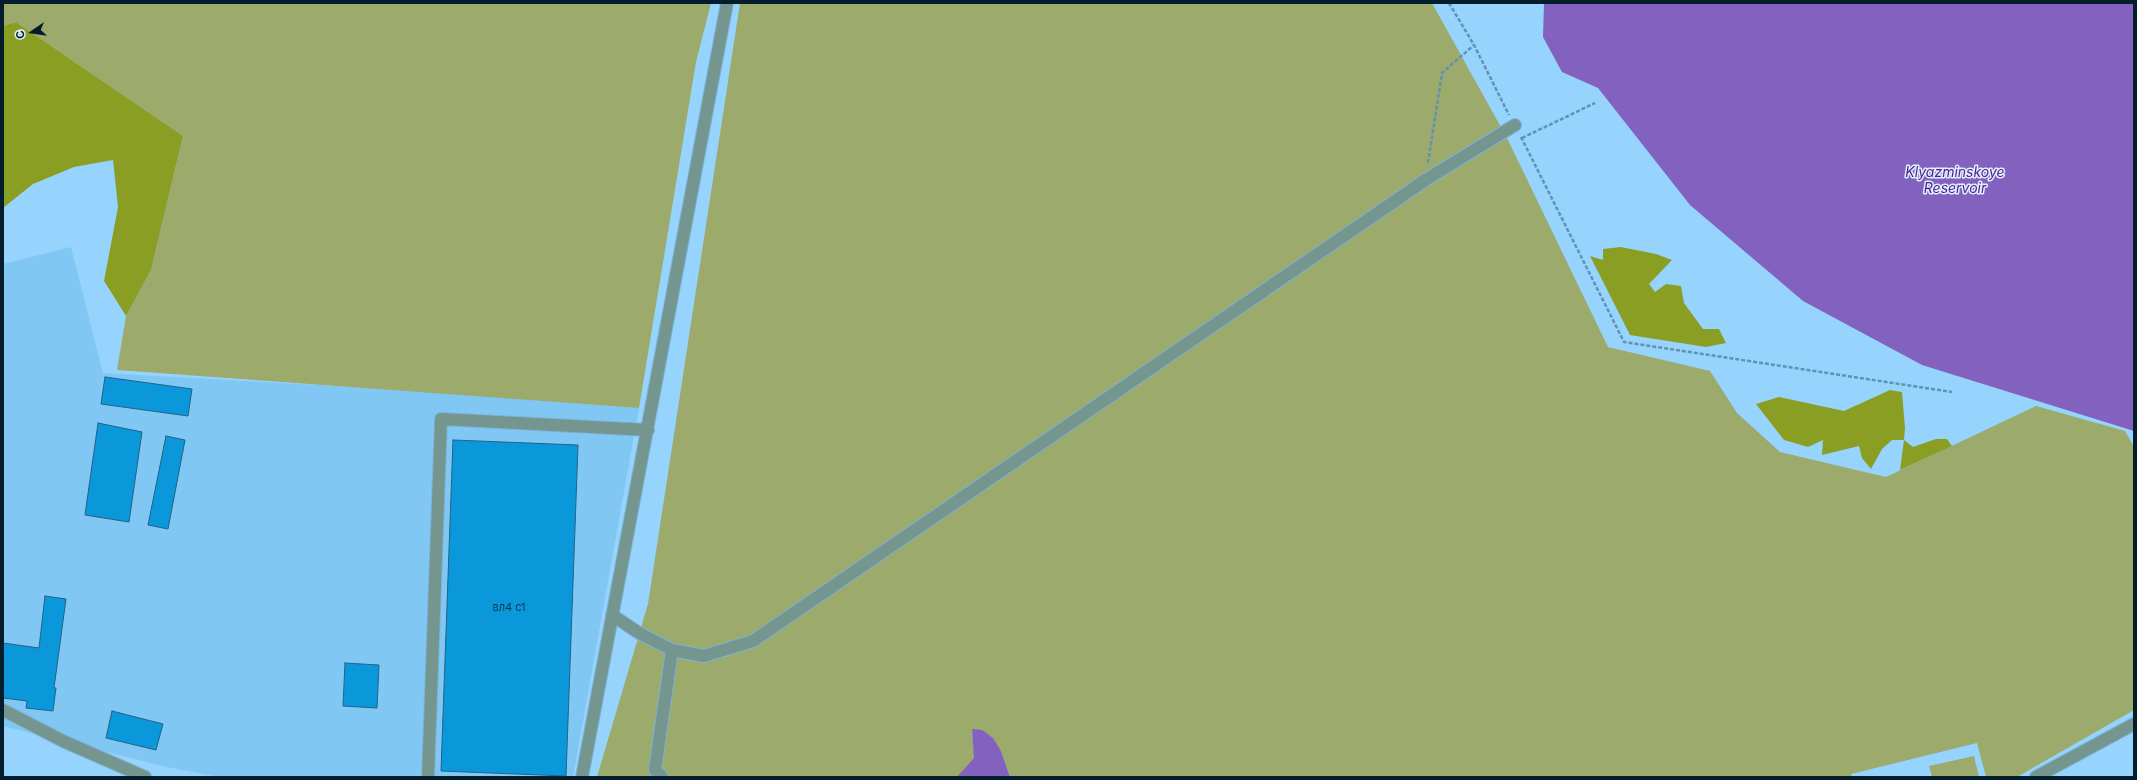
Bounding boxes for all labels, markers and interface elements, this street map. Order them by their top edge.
north arrow [12,12,52,52]
text: С [13,29,28,40]
water label: Klyazminskoye Reservoir [1905,165,2005,198]
house number: вл4 с1 [492,601,526,615]

